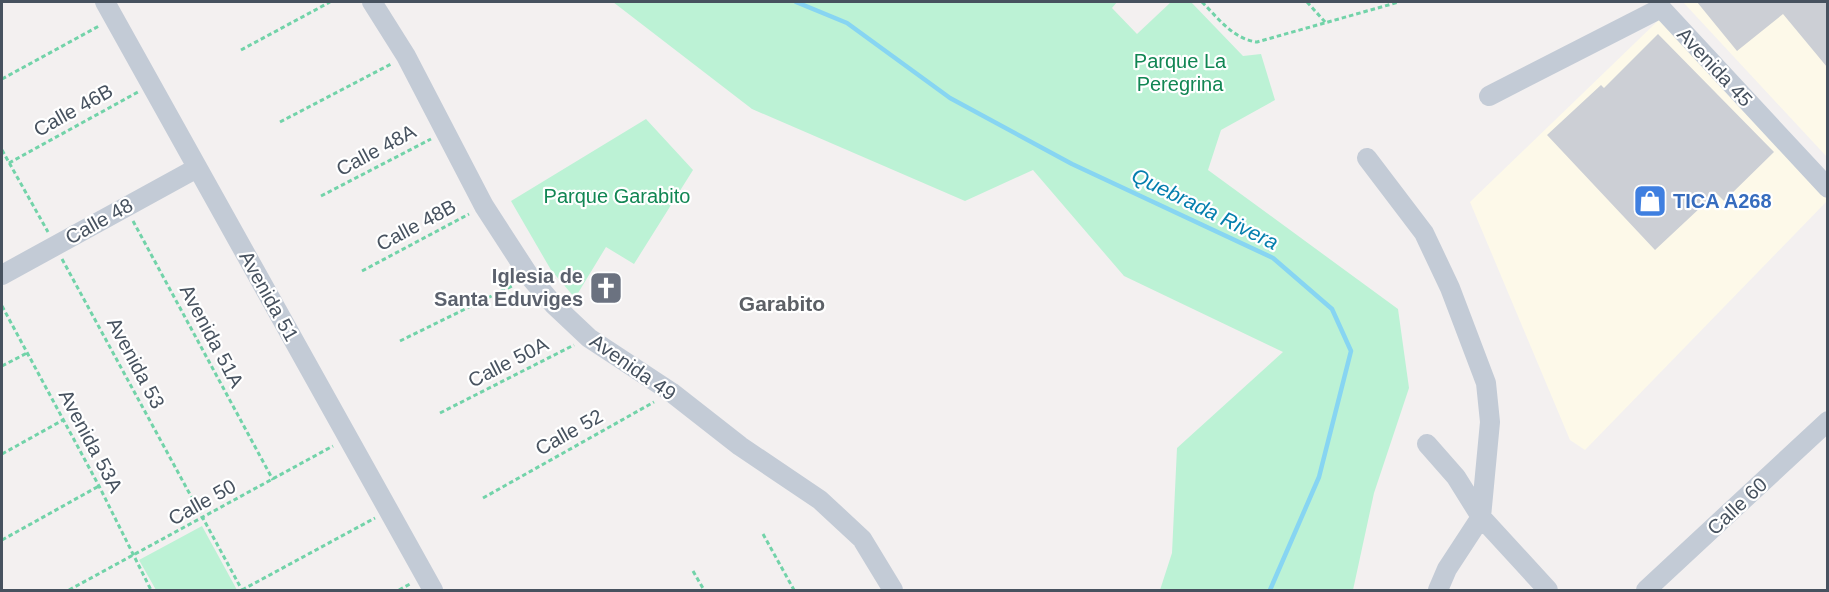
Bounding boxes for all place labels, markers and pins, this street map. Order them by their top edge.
shop icon: TICA A268 [1632,183,1668,219]
place label: TICA A268 [1673,190,1772,212]
place label: Iglesia de Santa Eduviges [434,265,583,310]
church icon: Iglesia de Santa Eduviges [588,270,624,306]

